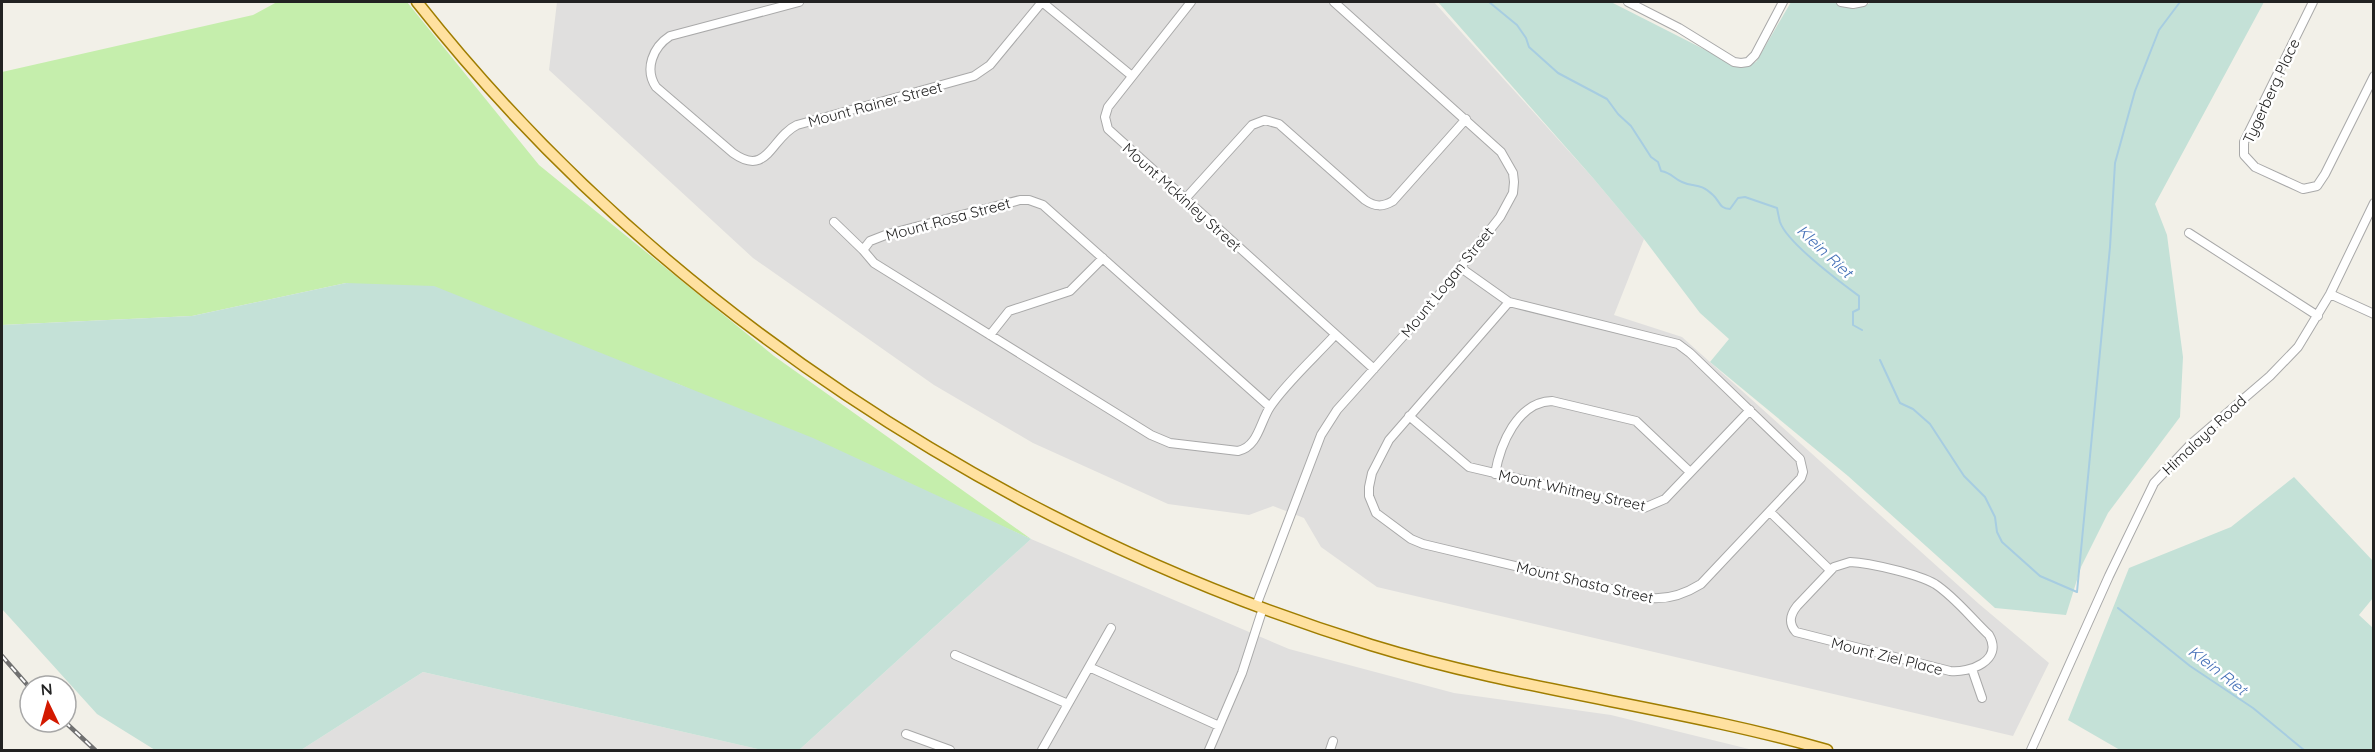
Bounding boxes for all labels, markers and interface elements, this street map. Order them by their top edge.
street label: Tygerberg Place [2238,36,2304,146]
street label: Mount Rainer Street [806,77,944,131]
street label: Mount Mckinley Street [1119,139,1245,255]
street label: Mount Rosa Street [884,193,1012,245]
water label: Klein Riet [1793,220,1858,283]
street label: Mount Logan Street [1396,223,1498,341]
street label: Himalaya Road [2158,391,2250,479]
street label: Mount Whitney Street [1497,465,1647,515]
street label: Mount Shasta Street [1515,557,1655,607]
street label: Mount Ziel Place [1829,633,1945,679]
water label: Klein Riet [2185,641,2253,700]
north arrow [18,674,78,734]
text: N [40,679,53,700]

